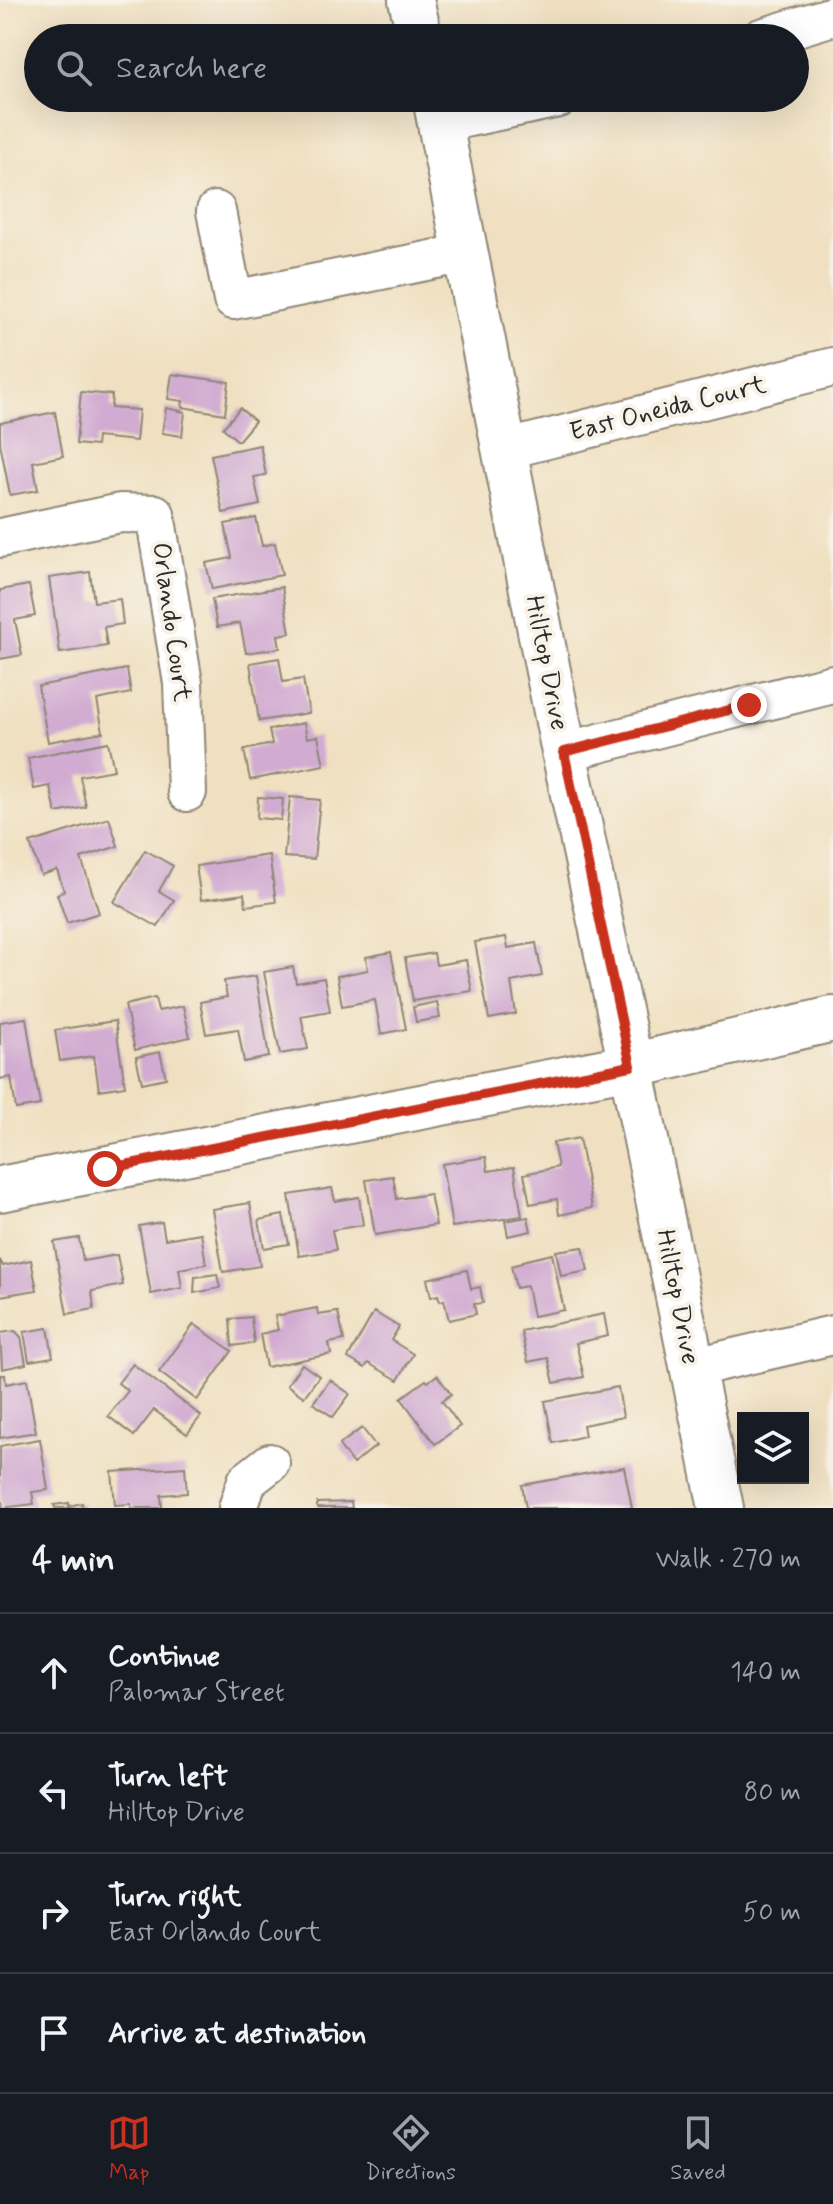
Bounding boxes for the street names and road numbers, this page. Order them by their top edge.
street label: East Oneida Court [566,368,770,450]
street label: Orlando Court [143,540,199,704]
street label: Hilltop Drive [516,593,576,733]
street label: Hilltop Drive [647,1227,707,1367]

